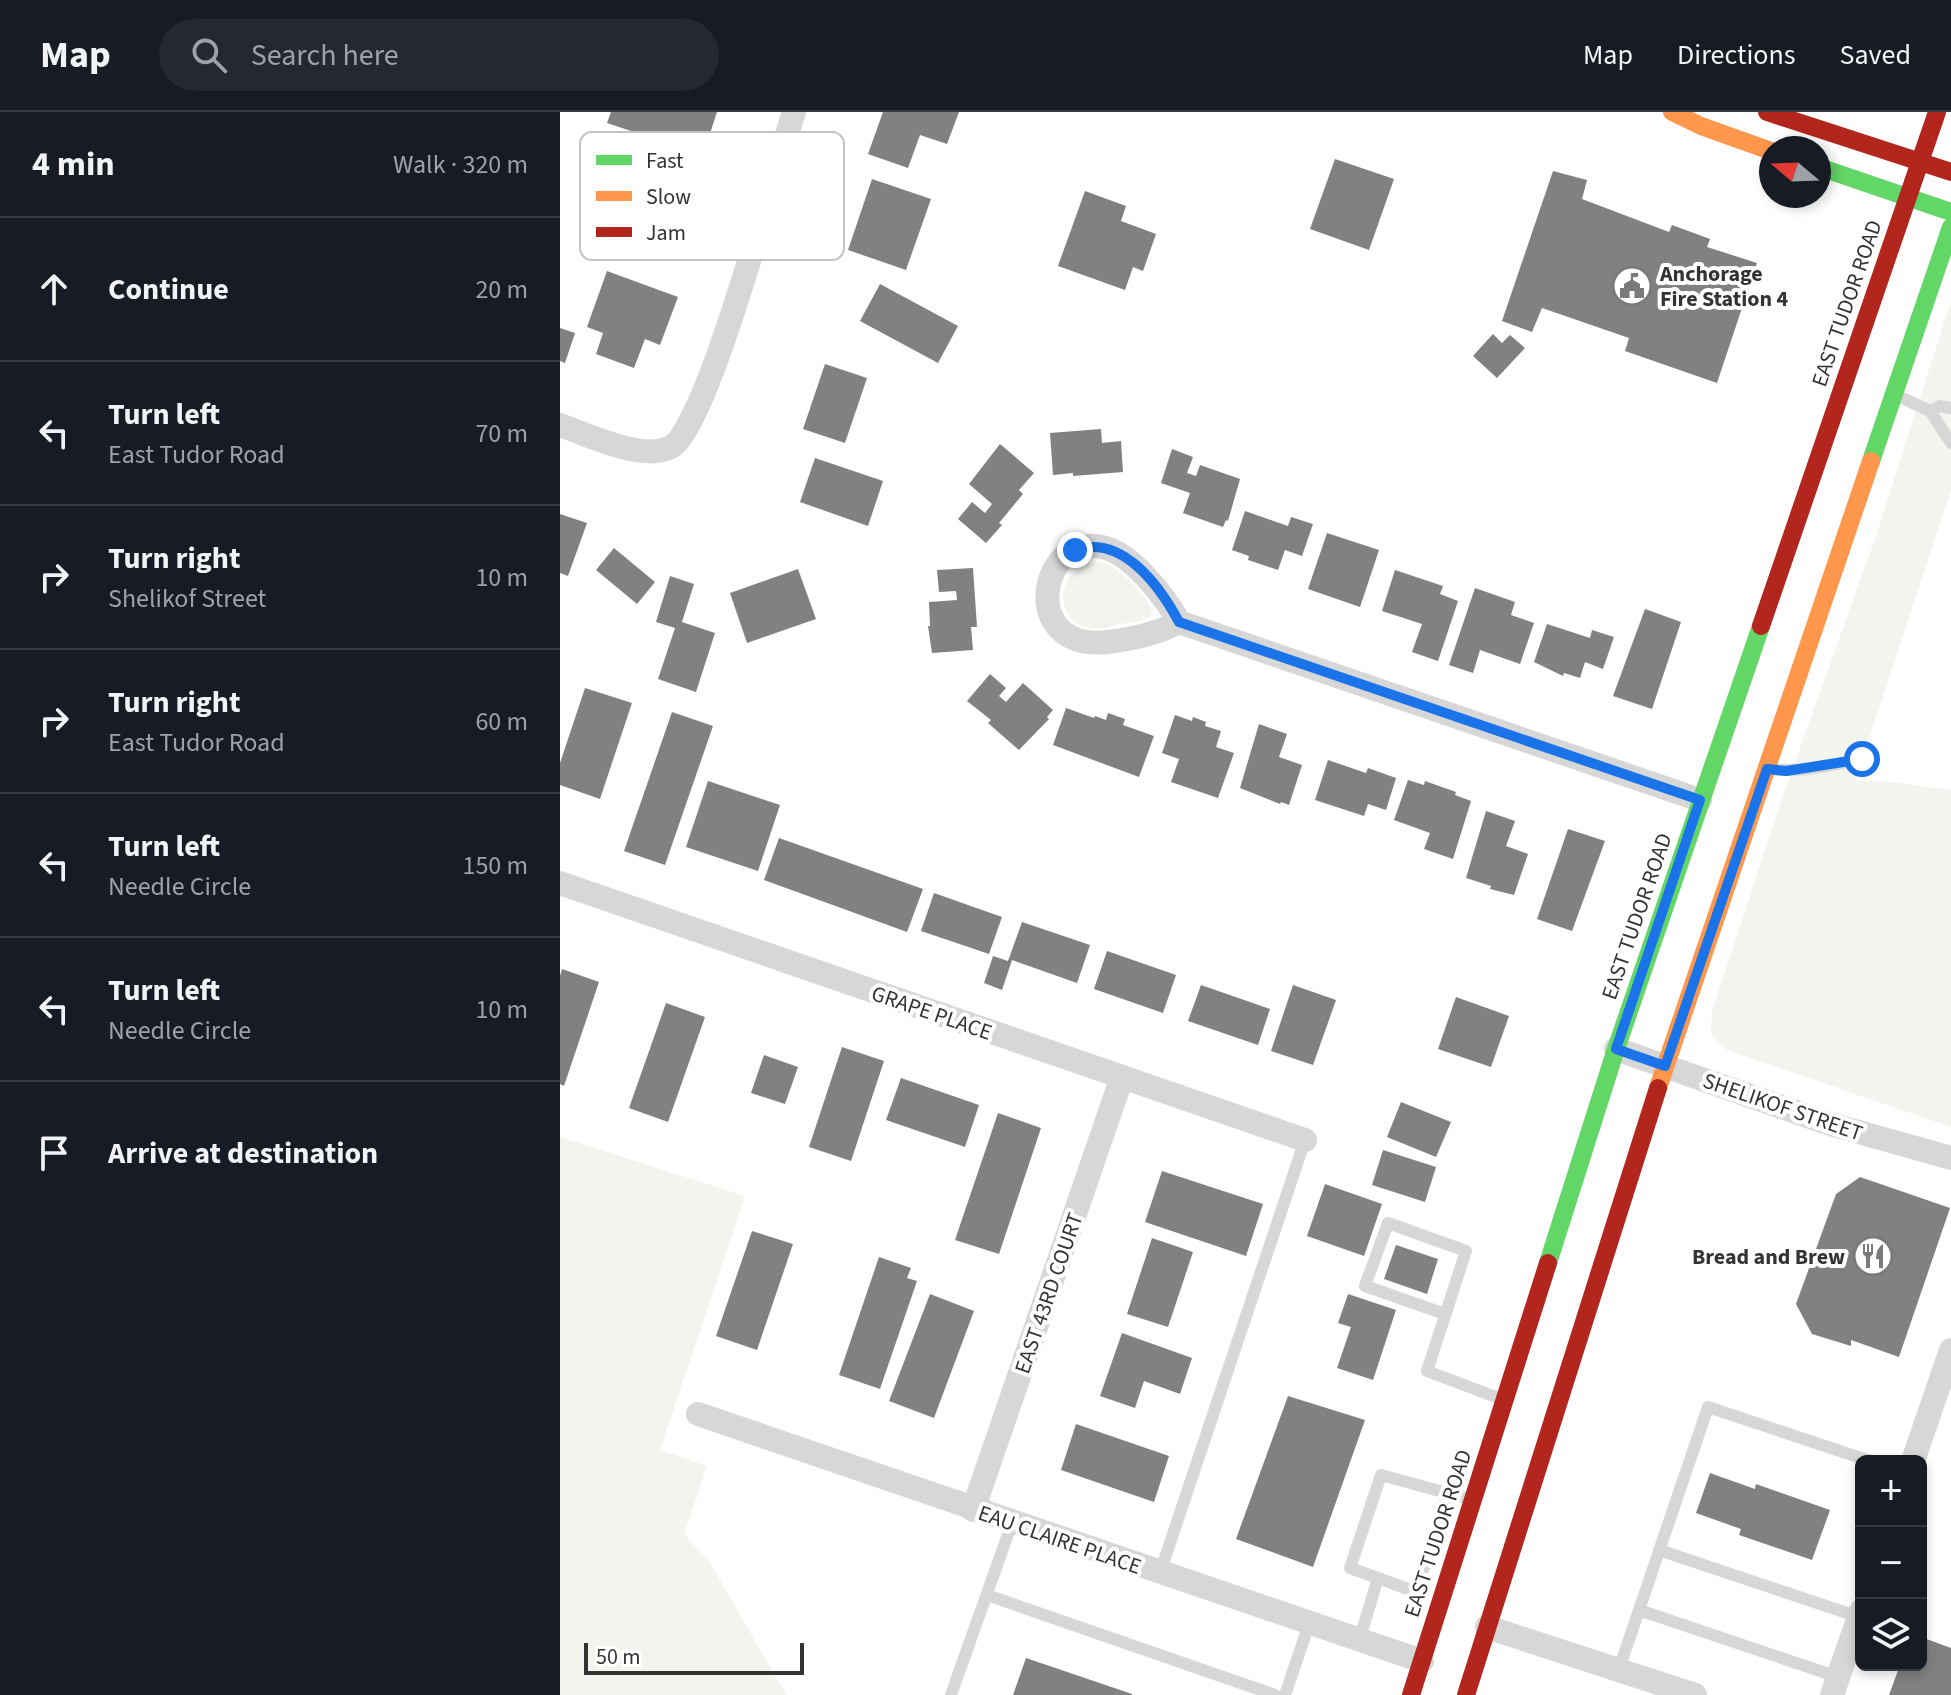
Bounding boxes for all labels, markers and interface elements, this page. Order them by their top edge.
search box [159,19,719,91]
text: Map [40,28,111,82]
icon: search [187,33,231,77]
text: Search here [251,34,399,77]
text: Map [1583,35,1633,75]
text: Directions [1677,35,1796,75]
text: Saved [1840,35,1911,75]
legend [580,132,844,260]
north arrow [1759,136,1831,208]
text: 4 min [32,140,115,189]
text: Fast [646,145,684,177]
text: Walk · 320 m [393,146,528,183]
text: Slow [646,181,691,213]
street label: EAST TUDOR ROAD [1803,216,1890,391]
text: Jam [646,217,686,249]
place label: Anchorage Fire Station 4 [1659,258,1788,315]
public building icon: Anchorage Fire Station 4 [1611,265,1653,307]
icon: ahead [32,267,76,311]
text: Continue [108,268,229,311]
text: 20 m [475,271,528,308]
text: Turn left [108,393,220,436]
icon: left [32,411,76,455]
text: 70 m [475,415,528,452]
text: East Tudor Road [108,436,285,473]
route end [1057,532,1093,568]
text: Turn right [108,537,240,580]
icon: right [32,555,76,599]
text: 10 m [475,559,528,596]
text: Shelikof Street [108,580,266,617]
text: Turn right [108,681,240,724]
icon: right [32,699,76,743]
text: 60 m [475,703,528,740]
text: East Tudor Road [108,724,285,761]
route start [1844,741,1880,777]
text: Turn left [108,825,220,868]
street label: EAST TUDOR ROAD [1593,829,1680,1004]
icon: left [32,843,76,887]
text: 150 m [462,847,528,884]
text: Needle Circle [108,868,251,905]
text: Turn left [108,969,220,1012]
street label: GRAPE PLACE [867,977,996,1049]
icon: left [32,987,76,1031]
text: 10 m [475,991,528,1028]
text: Needle Circle [108,1012,251,1049]
street label: SHELIKOF STREET [1699,1065,1867,1149]
icon: arrive [32,1131,76,1175]
text: Arrive at destination [108,1132,378,1175]
street label: EAST 43RD COURT [1006,1208,1092,1378]
restaurant icon: Bread and Brew [1852,1235,1894,1277]
place label: Bread and Brew [1692,1241,1845,1273]
street label: EAST TUDOR ROAD [1396,1445,1480,1621]
map controls [1855,1455,1927,1671]
button: + [1855,1455,1927,1527]
street label: EAU CLAIRE PLACE [974,1497,1145,1583]
button: − [1855,1527,1927,1599]
button: layers [1855,1599,1927,1671]
scale bar [584,1639,804,1675]
text: 50 m [596,1641,641,1673]

